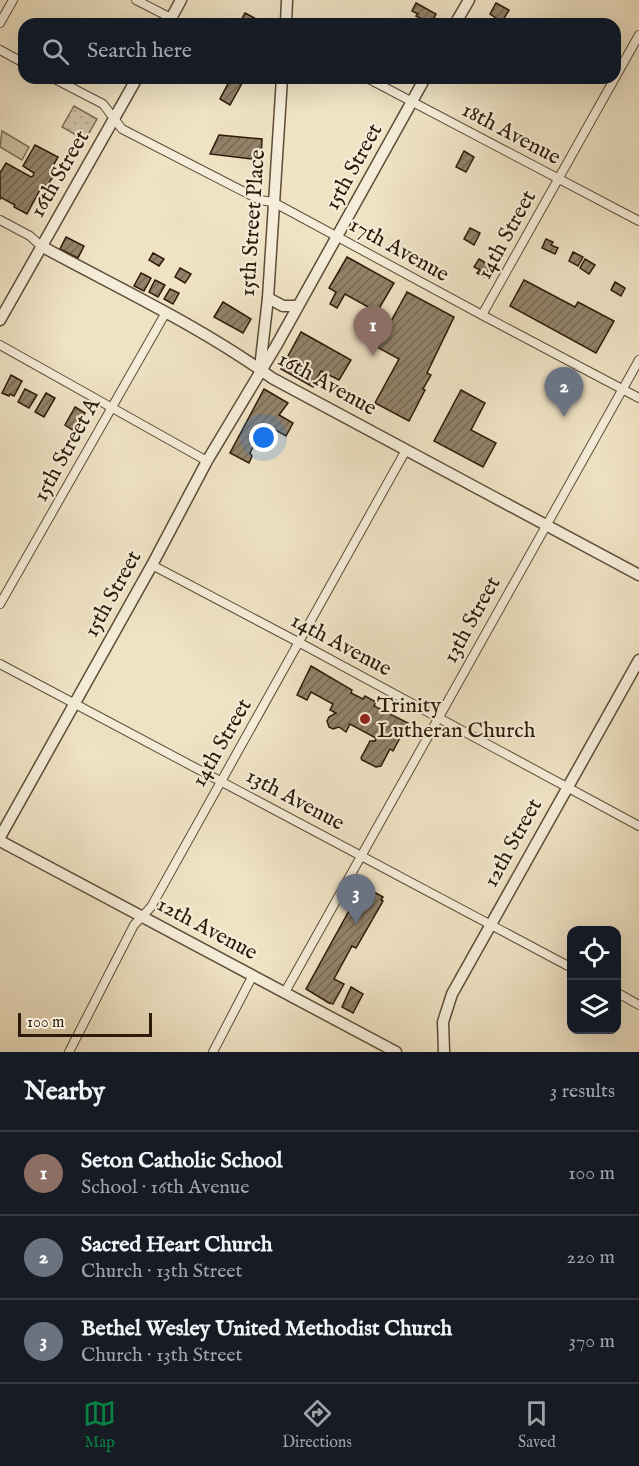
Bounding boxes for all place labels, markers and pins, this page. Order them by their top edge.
pin: 1 [354,306,392,356]
pin: 2 [544,368,584,417]
place label: Trinity Lutheran Church [377,692,536,745]
marker: Trinity Lutheran Church [358,712,372,726]
pin: 3 [336,874,376,924]

